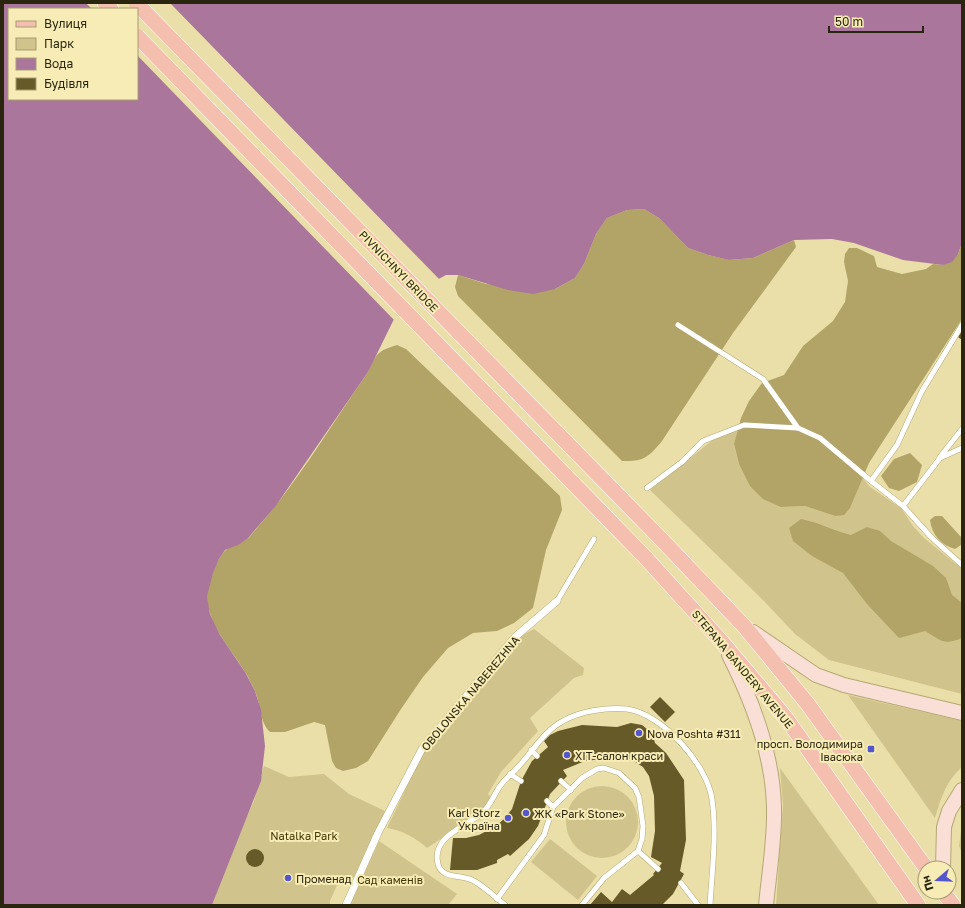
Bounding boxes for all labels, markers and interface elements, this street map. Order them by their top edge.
legend [8,8,138,100]
scale bar [829,8,923,34]
text: 50 m [835,14,863,29]
text: Вулиця [44,16,87,31]
text: Парк [44,36,74,51]
text: Вода [44,56,73,71]
text: Будівля [44,76,89,91]
street label: PIVNICHNYI BRIDGE [357,228,441,314]
street label: STEPANA BANDERY AVENUE [690,607,797,731]
street label: OBOLONSKA NABEREZHNA [418,633,522,753]
place label: Nova Poshta #311 [647,727,741,740]
marker: Nova Poshta #311 [634,728,644,738]
place label: просп. Володимира Івасюка [757,737,863,763]
marker: просп. Володимира Івасюка [866,744,876,754]
place label: ХІТ-салон краси [575,749,663,762]
marker: ХІТ-салон краси [562,750,572,760]
place label: Karl Storz Україна [448,806,500,832]
place label: ЖК «Park Stone» [534,807,625,820]
marker: ЖК «Park Stone» [521,808,531,818]
marker: Karl Storz Україна [503,813,513,823]
park label: Natalka Park [270,829,338,842]
north arrow [917,860,957,900]
place label: Променад [296,872,352,885]
marker: Променад [283,873,293,883]
park label: Сад каменів [357,873,423,886]
text: Пн [918,874,936,893]

